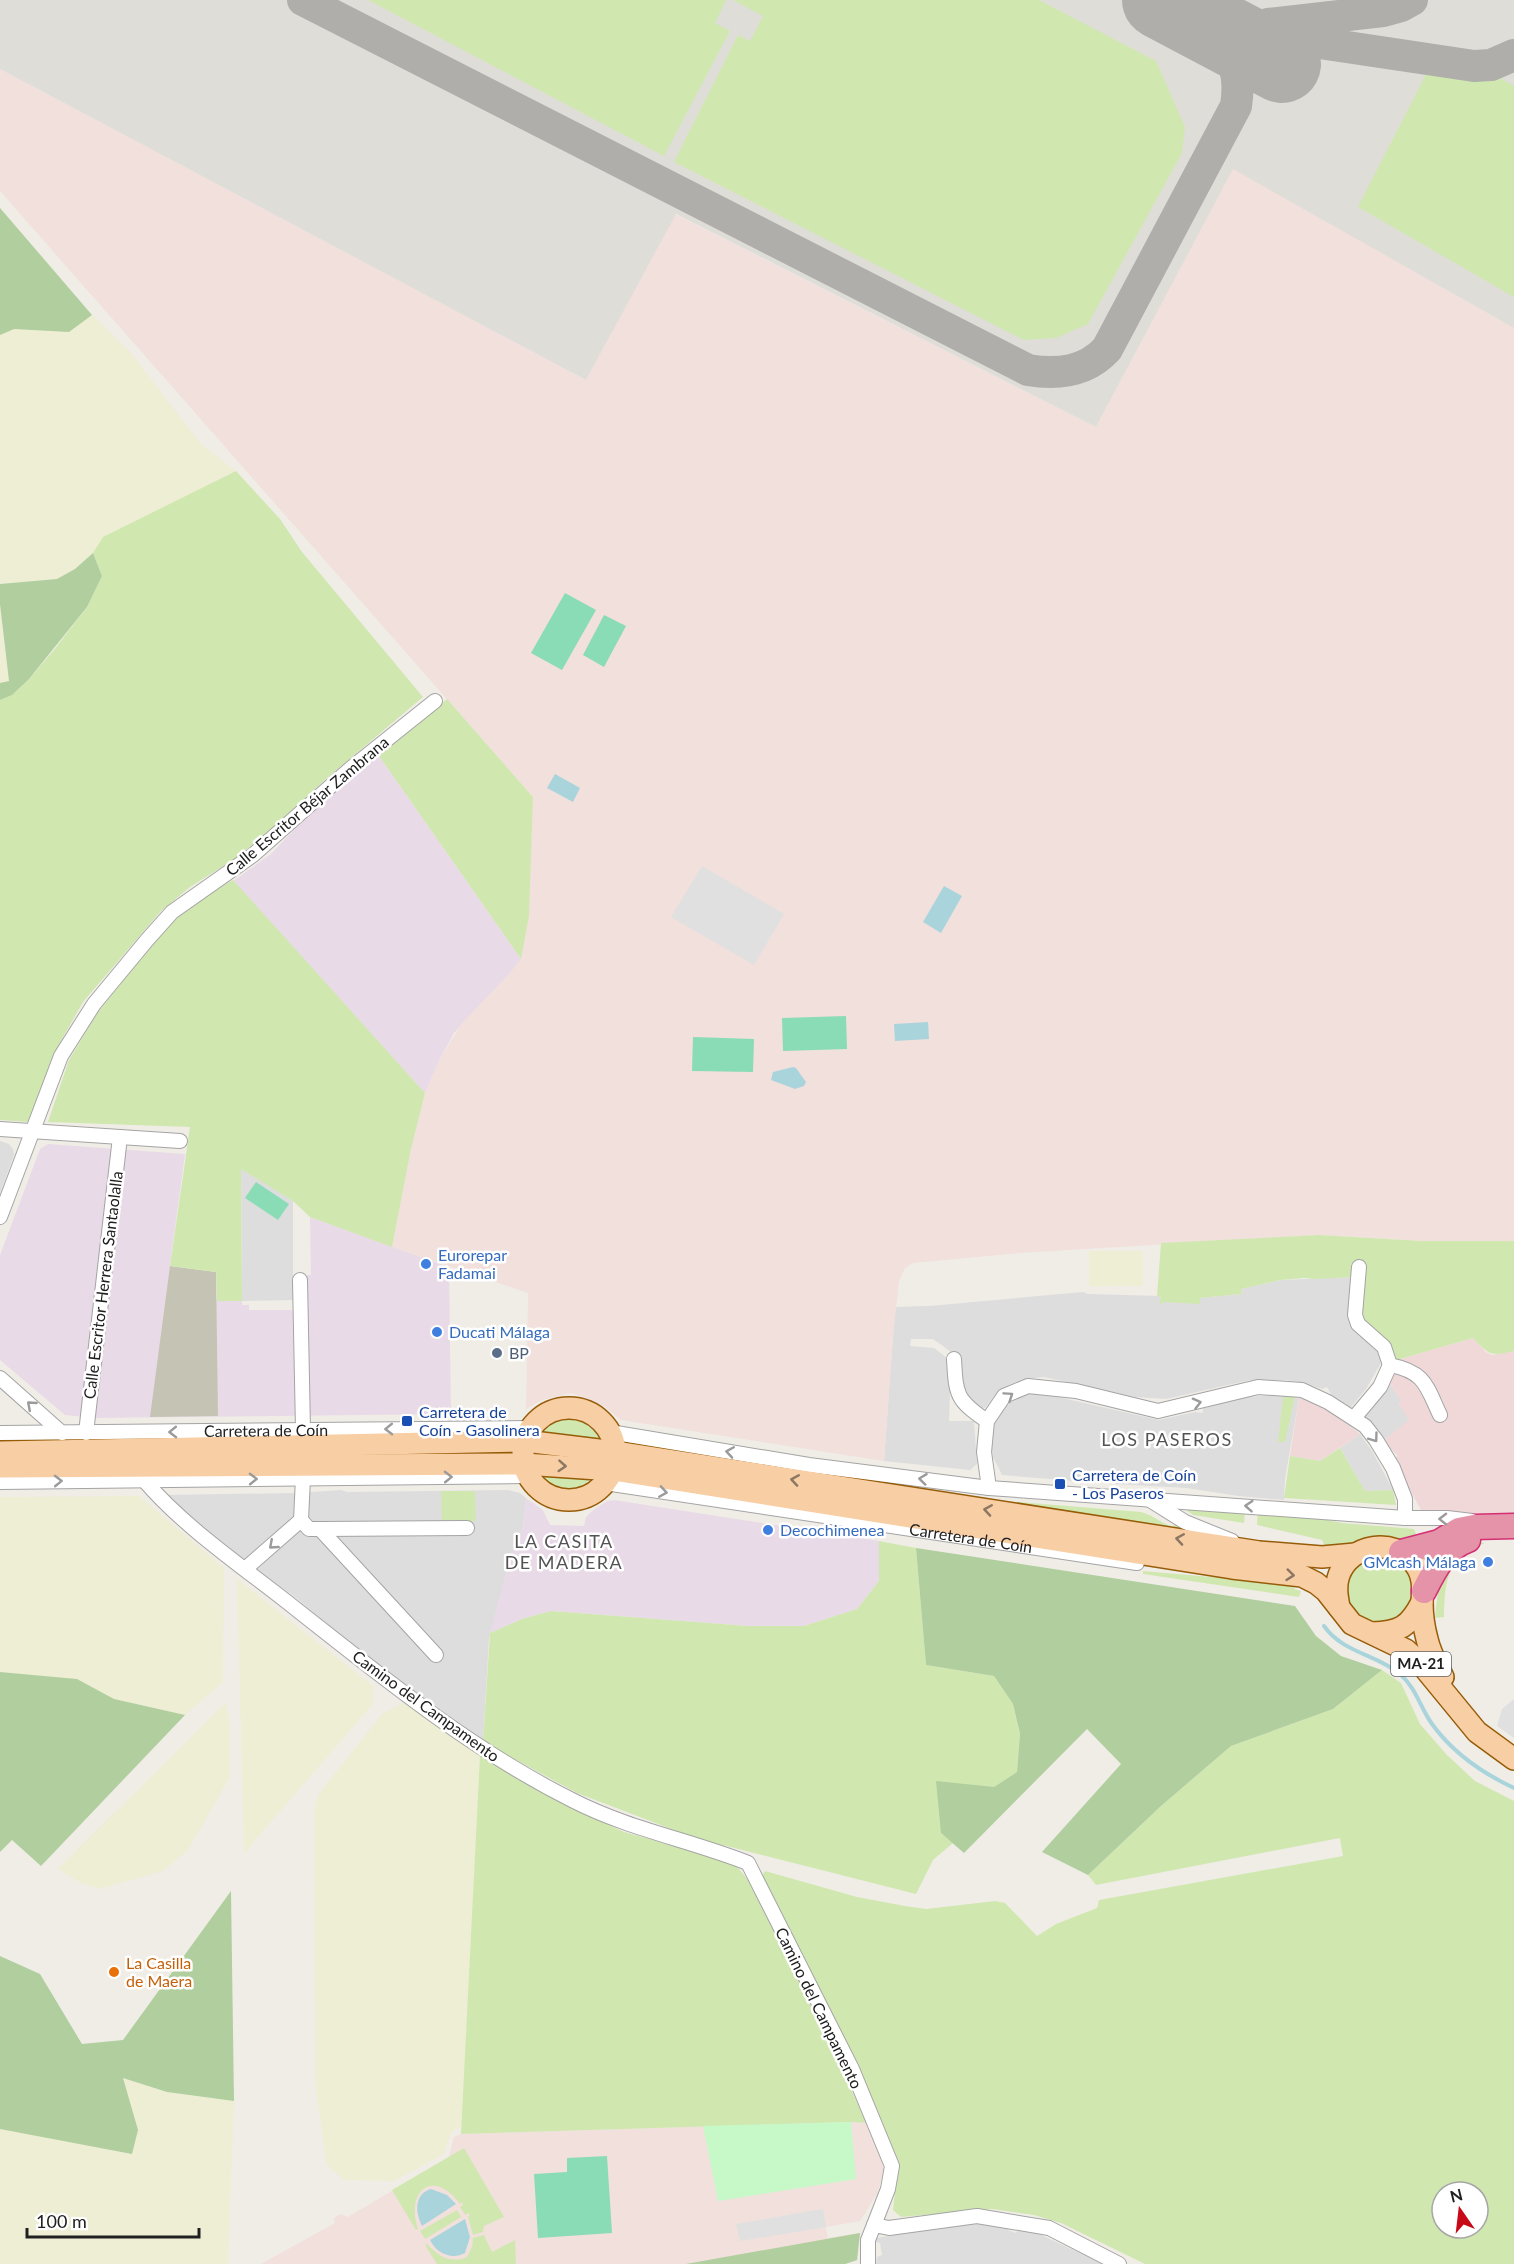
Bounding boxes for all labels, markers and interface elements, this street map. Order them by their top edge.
street label: Calle Escritor Béjar Zambrana [221,732,392,879]
street label: Calle Escritor Herrera Santaolalla [79,1170,126,1400]
place label: Eurorepar Fadamai [438,1245,507,1282]
marker: Eurorepar Fadamai [419,1257,433,1271]
place label: Ducati Málaga [449,1322,550,1341]
marker: Ducati Málaga [430,1325,444,1339]
place label: BP [509,1343,529,1362]
marker: BP [490,1346,504,1360]
one-way arrow [1002,1393,1013,1404]
one-way arrow [1192,1397,1202,1410]
one-way arrow [27,1401,38,1412]
place label: Carretera de Coín - Gasolinera [419,1402,540,1439]
marker: Carretera de Coín - Gasolinera [400,1414,414,1428]
street label: Carretera de Coín [204,1420,328,1440]
one-way arrow [385,1423,394,1436]
one-way arrow [169,1425,178,1438]
district label: LOS PASEROS [1101,1428,1233,1450]
one-way arrow [1367,1431,1378,1442]
one-way arrow [725,1447,735,1459]
one-way arrow [558,1459,567,1472]
place label: Carretera de Coín - Los Paseros [1072,1465,1196,1502]
one-way arrow [444,1471,453,1483]
one-way arrow [249,1473,258,1485]
one-way arrow [790,1474,800,1486]
one-way arrow [919,1474,928,1486]
one-way arrow [54,1475,63,1487]
marker: Carretera de Coín - Los Paseros [1053,1477,1067,1491]
one-way arrow [659,1485,668,1497]
one-way arrow [1244,1500,1253,1513]
one-way arrow [983,1504,992,1516]
one-way arrow [1438,1513,1447,1525]
street label: Carretera de Coín [908,1519,1034,1556]
place label: Decochimenea [780,1520,884,1539]
marker: Decochimenea [761,1523,775,1537]
district label: LA CASITA DE MADERA [505,1530,623,1573]
one-way arrow [1176,1534,1185,1546]
one-way arrow [269,1537,280,1548]
place label: GMcash Málaga [1364,1552,1476,1571]
marker: GMcash Málaga [1481,1555,1495,1569]
one-way arrow [1285,1568,1294,1580]
street label: Camino del Campamento [349,1646,503,1765]
road number: MA-21 [1391,1652,1451,1676]
street label: Camino del Campamento [772,1924,867,2091]
place label: La Casilla de Maera [126,1953,192,1990]
marker: La Casilla de Maera [107,1965,121,1979]
north arrow [1430,2180,1490,2240]
text: N [1448,2184,1465,2206]
scale bar [27,2201,200,2239]
text: 100 m [36,2210,87,2232]

